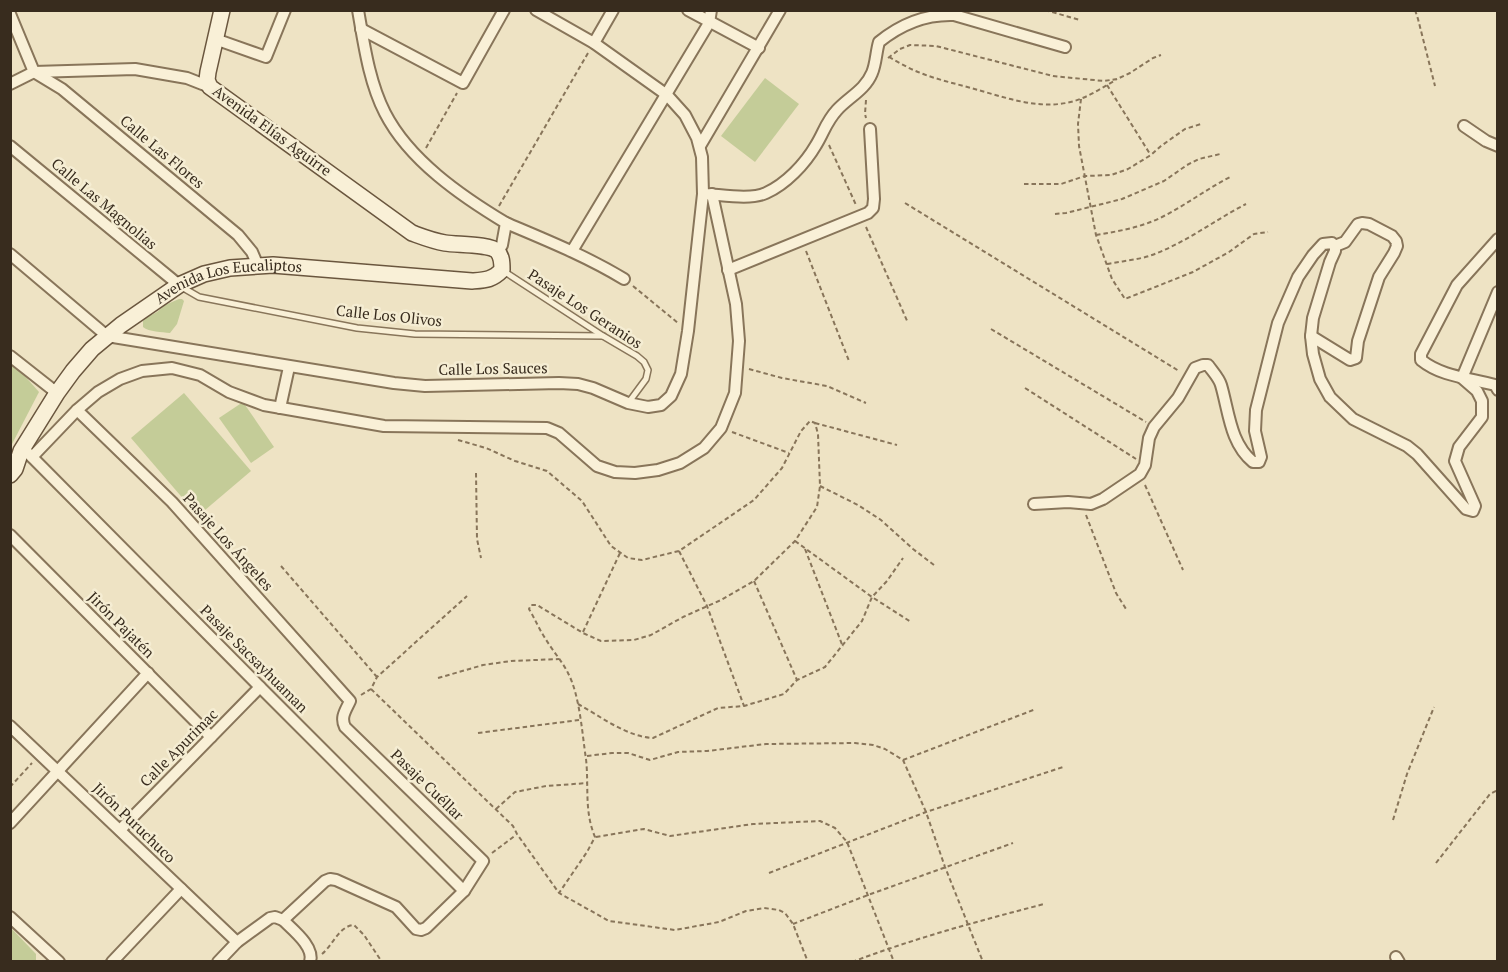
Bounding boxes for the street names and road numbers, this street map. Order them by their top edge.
street label: Avenida Elías Aguirre [209,80,336,180]
street label: Calle Las Flores [116,110,209,192]
street label: Calle Las Magnolias [48,153,162,253]
street label: Avenida Los Eucaliptos [150,254,303,308]
street label: Pasaje Los Geranios [525,264,646,353]
street label: Calle Los Olivos [335,299,443,331]
street label: Calle Los Sauces [438,357,548,379]
street label: Pasaje Los Ángeles [179,488,278,595]
street label: Jirón Pajatén [84,587,159,662]
street label: Pasaje Sacsayhuaman [196,600,313,717]
street label: Calle Apurimac [135,704,222,791]
street label: Pasaje Cuéllar [387,744,469,824]
street label: Jirón Puruchuco [89,778,180,867]

